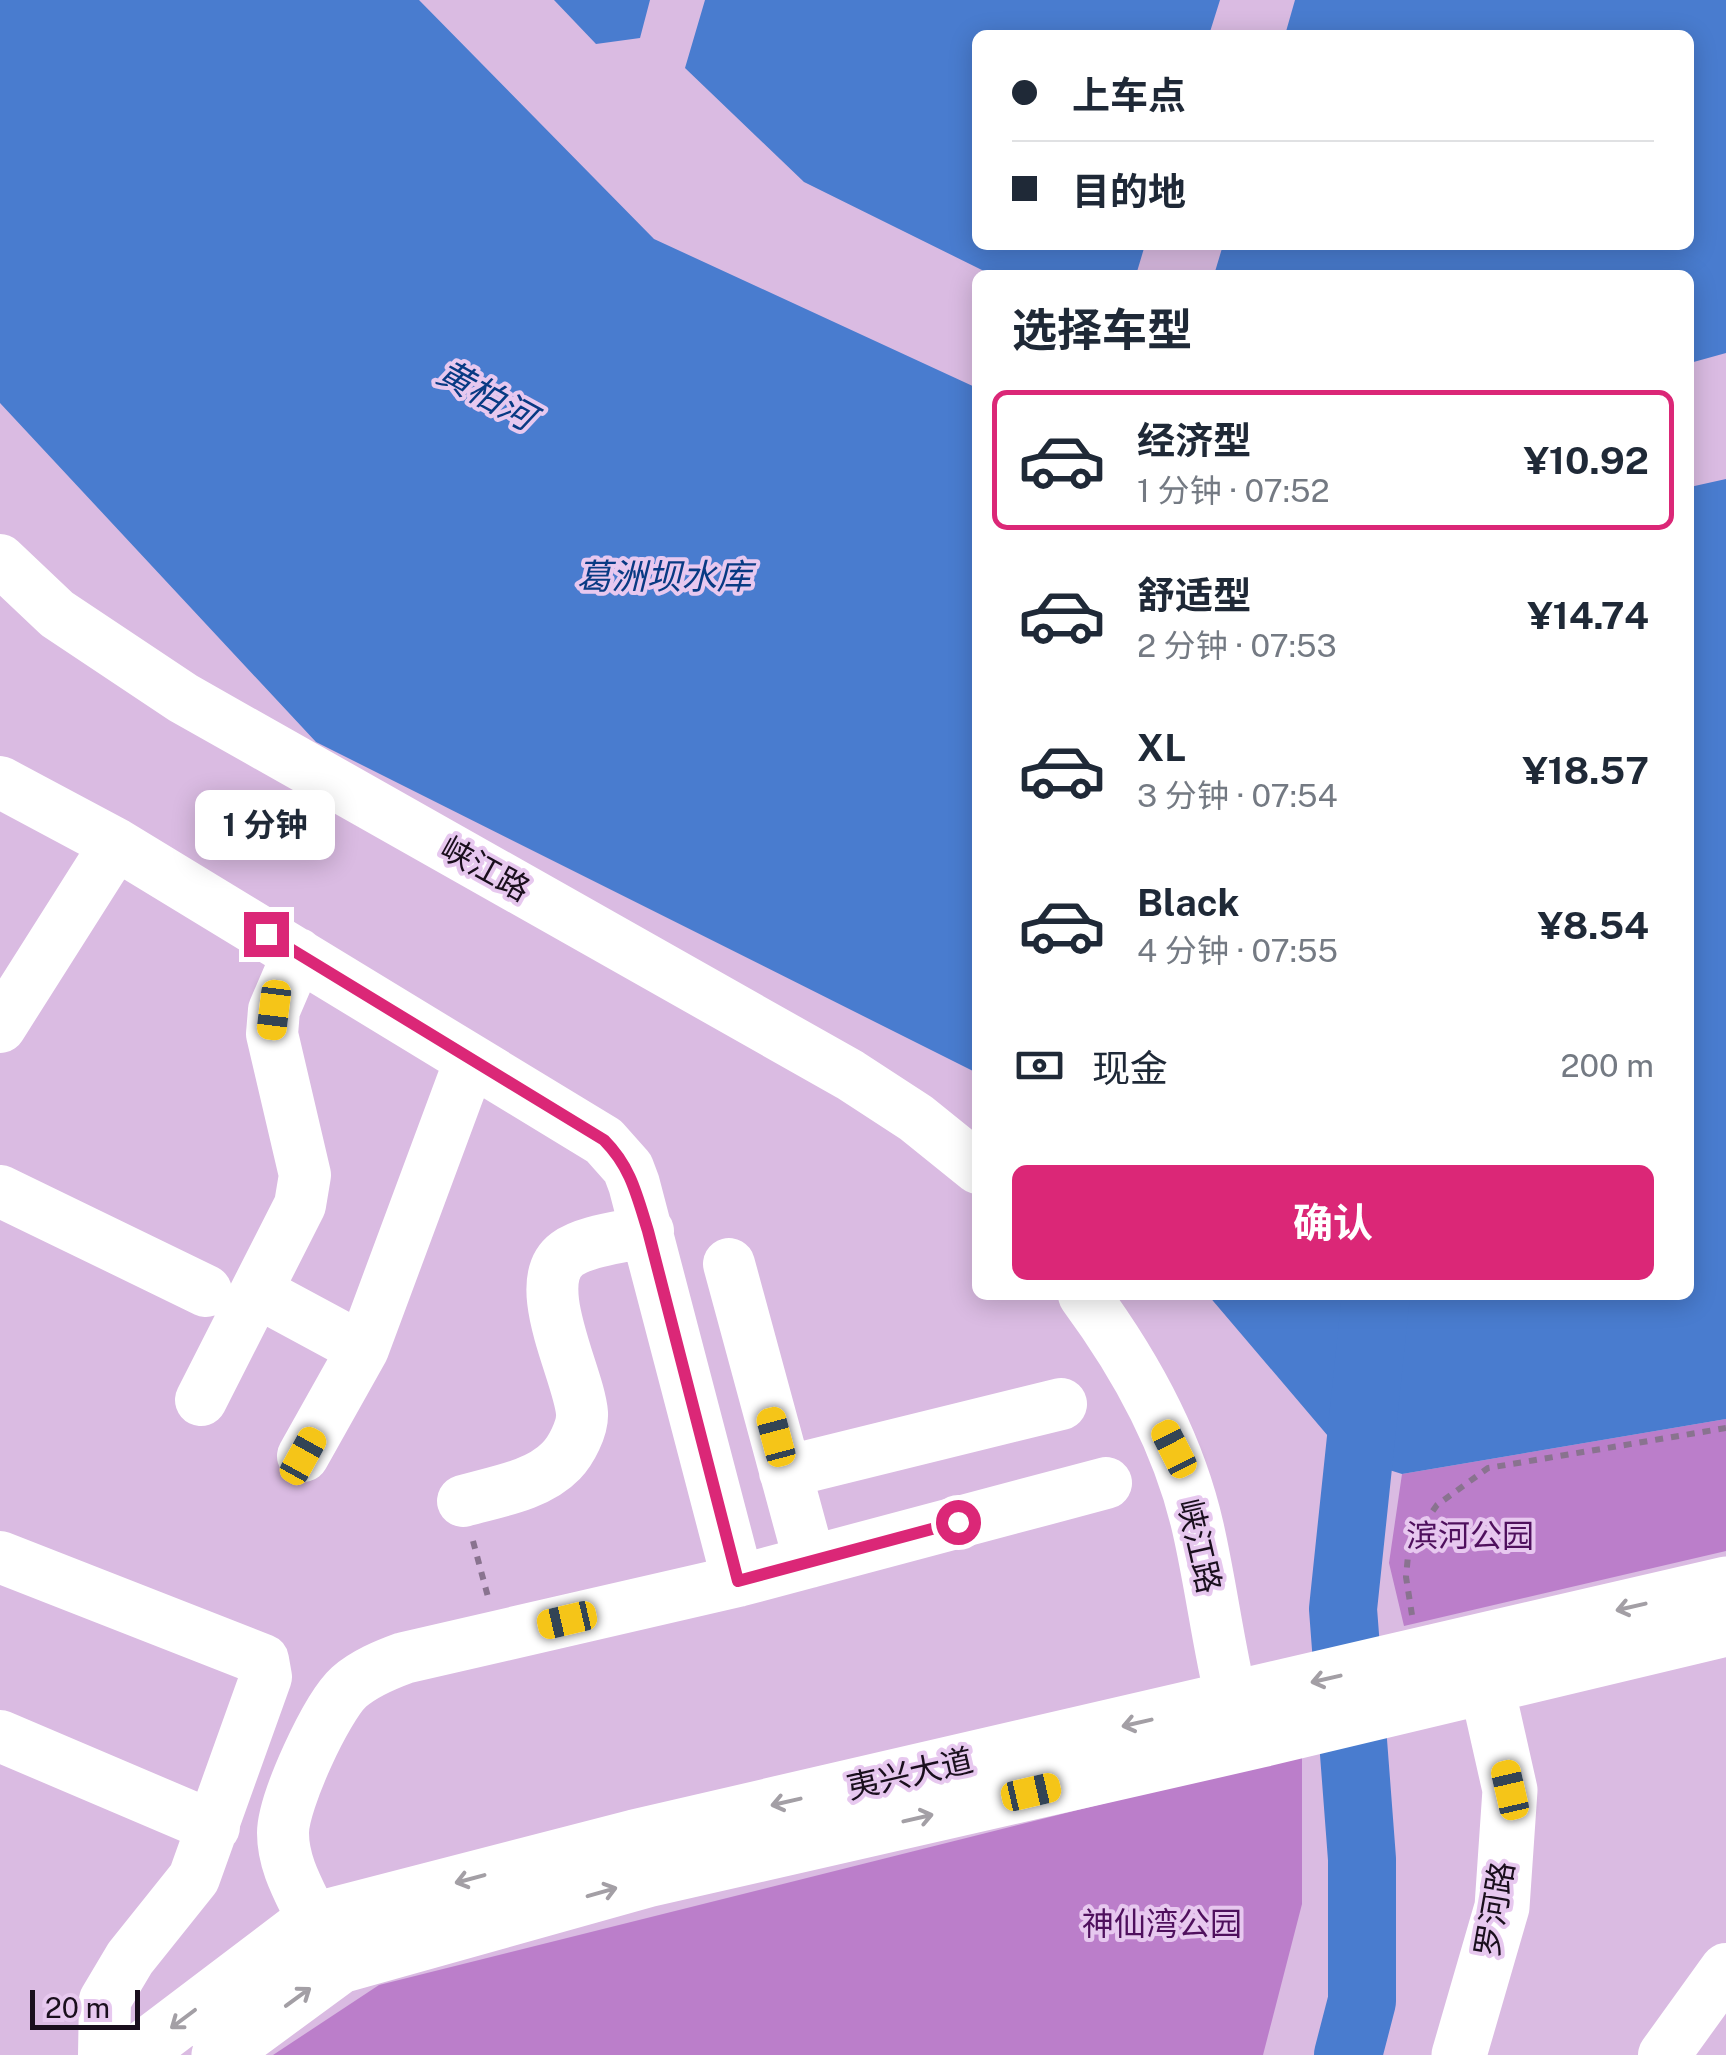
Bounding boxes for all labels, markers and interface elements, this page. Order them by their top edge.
text: 上车点 [1072,73,1186,118]
text: 目的地 [1072,169,1186,214]
text: 选择车型 [1012,303,1192,356]
water label: 黄柏河 [430,351,547,441]
icon: car [1017,415,1107,505]
text: 经济型 [1137,418,1251,463]
text: ¥10.92 [1524,438,1649,483]
text: 1 分钟 · 07:52 [1137,472,1330,509]
water label: 葛洲坝水库 [576,556,756,597]
icon: car [1017,570,1107,660]
text: 舒适型 [1137,573,1251,618]
text: ¥14.74 [1527,593,1649,638]
text: 2 分钟 · 07:53 [1137,627,1337,664]
icon: car [1017,725,1107,815]
text: XL [1137,725,1186,770]
text: ¥18.57 [1523,748,1649,793]
text: 3 分钟 · 07:54 [1137,777,1338,814]
callout: 1 分钟 [196,789,336,859]
text: 1 分钟 [223,806,307,843]
street label: 峡江路 [434,829,536,908]
icon: car [1017,880,1107,970]
text: Black [1137,880,1240,925]
text: ¥8.54 [1538,903,1649,948]
route end [244,912,289,957]
text: 4 分钟 · 07:55 [1137,932,1338,969]
car [255,978,293,1042]
icon: cash [1012,1038,1067,1093]
text: 现金 [1092,1046,1168,1091]
text: 200 m [1561,1047,1654,1084]
button: 确认 [1012,1165,1654,1280]
car [754,1404,798,1470]
car [1147,1415,1201,1483]
car [275,1422,331,1490]
street label: 峡江路 [1171,1495,1228,1597]
route start [936,1500,981,1545]
park label: 滨河公园 [1406,1517,1534,1554]
car [534,1599,600,1641]
one-way arrow [1616,1599,1648,1617]
one-way arrow [1311,1671,1343,1689]
one-way arrow [1122,1715,1154,1733]
street label: 夷兴大道 [843,1741,976,1806]
car [1489,1757,1531,1823]
car [998,1771,1064,1813]
one-way arrow [770,1794,802,1813]
one-way arrow [901,1808,933,1826]
street label: 罗河路 [1468,1858,1521,1959]
one-way arrow [455,1871,486,1890]
one-way arrow [586,1882,617,1900]
park label: 神仙湾公园 [1082,1905,1242,1942]
scale bar [30,1985,140,2030]
one-way arrow [283,1987,311,2008]
text: 20 m [45,1991,110,2024]
one-way arrow [170,2008,197,2029]

